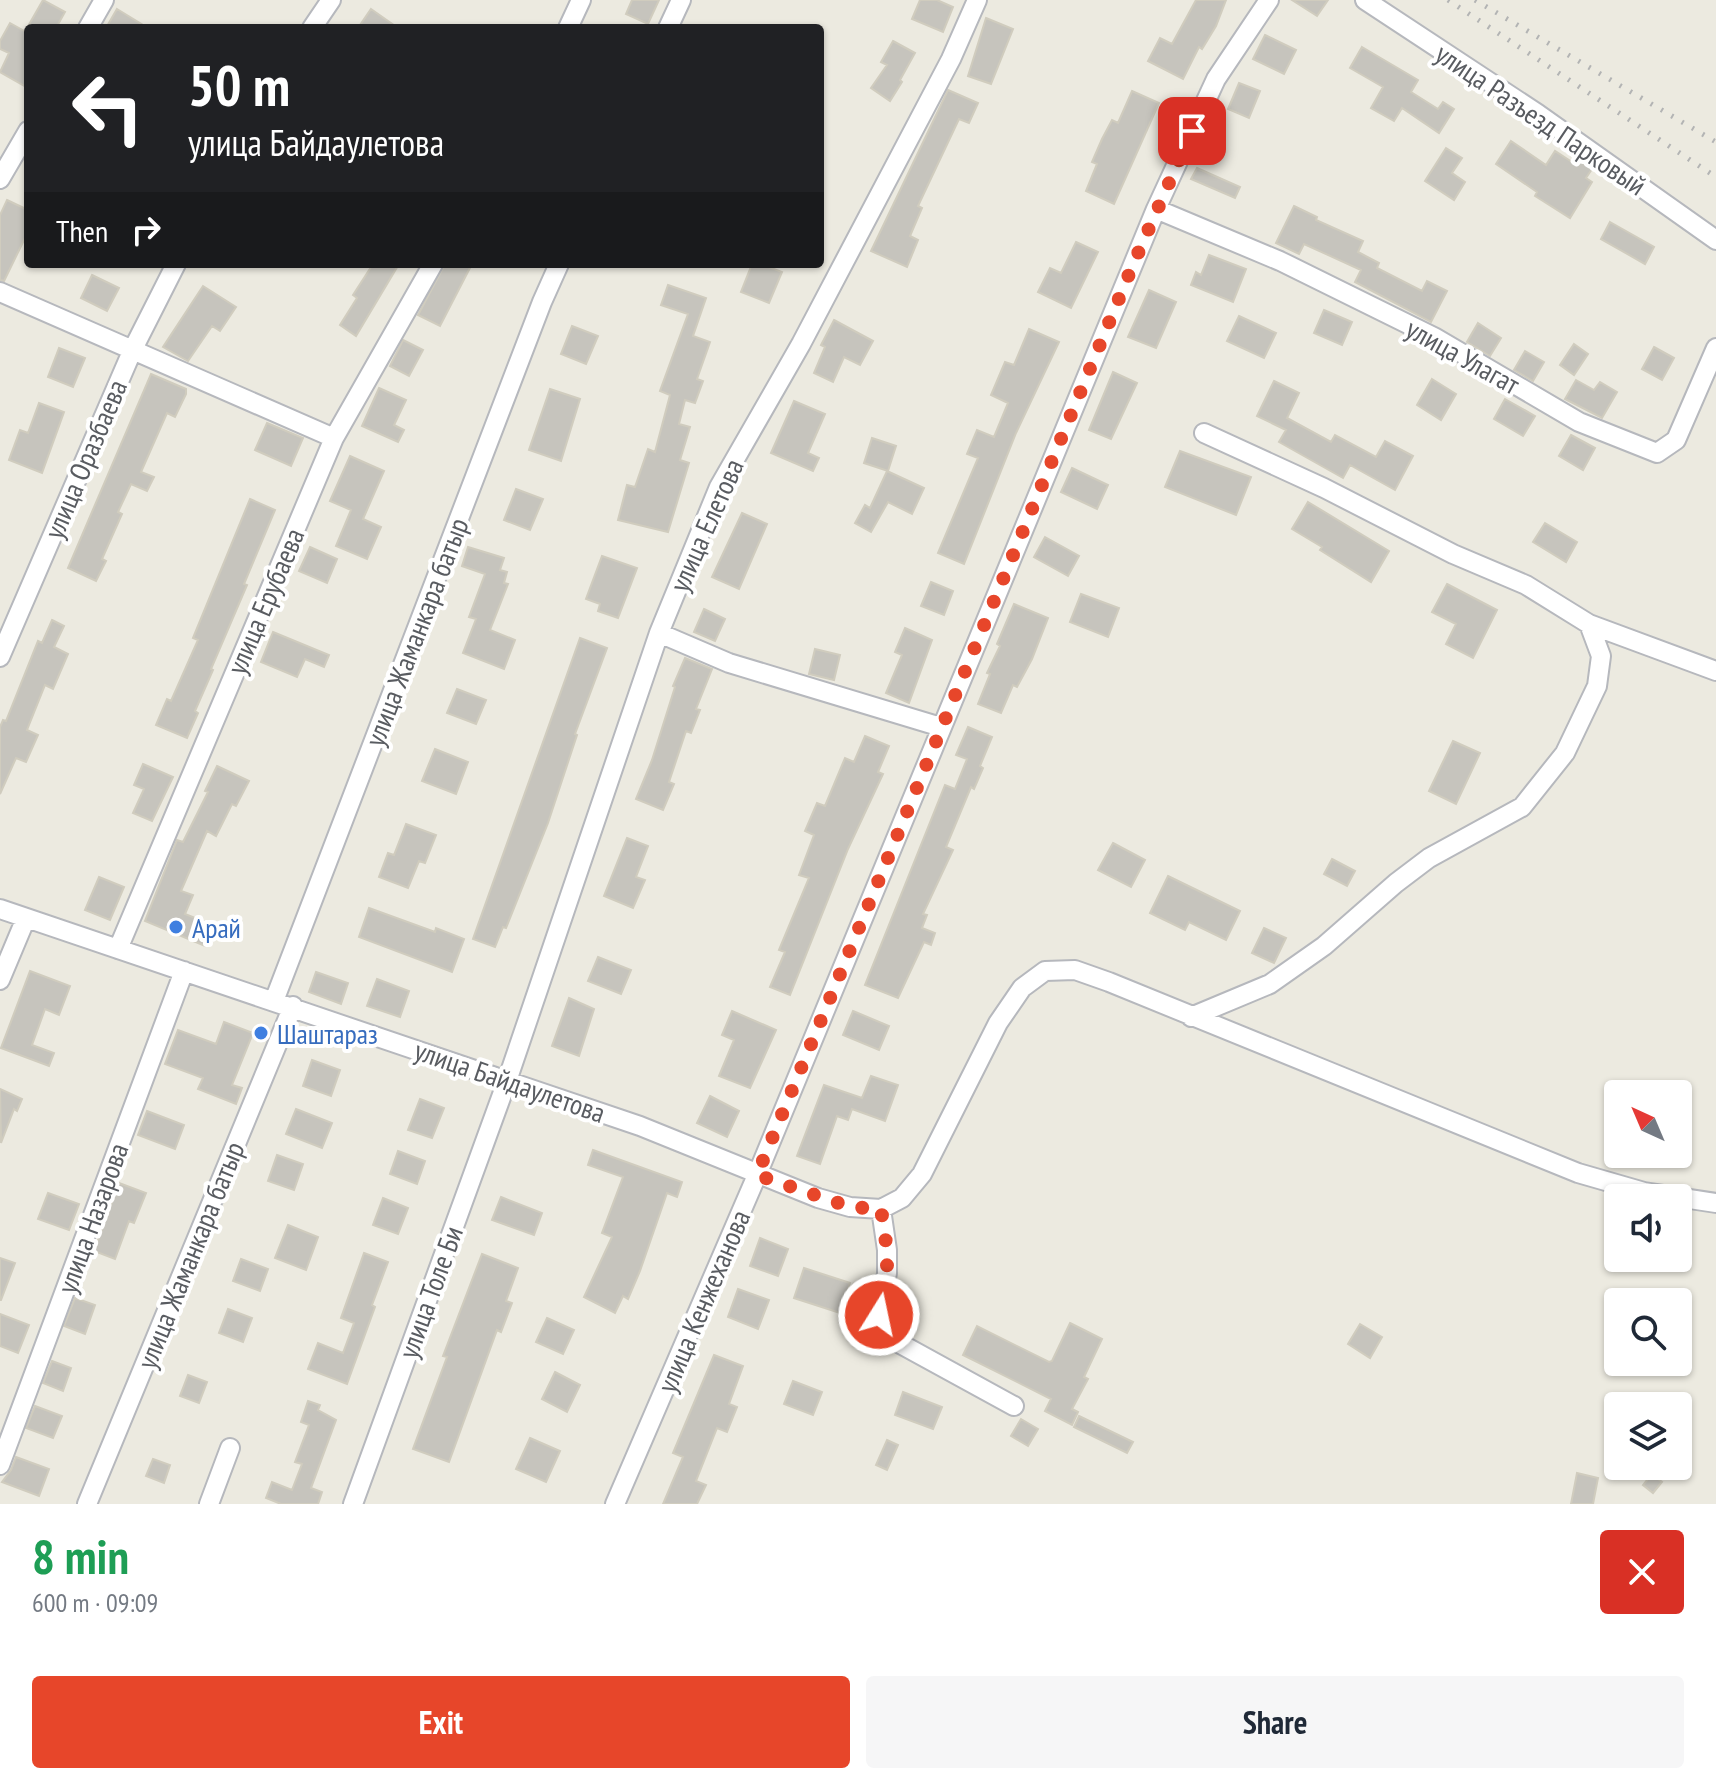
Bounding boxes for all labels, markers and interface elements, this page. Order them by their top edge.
street label: улица Разъезд Парковый [1428,35,1654,203]
text: 50 m [188,49,290,121]
icon: left [56,56,160,160]
pin [1158,97,1226,165]
icon: arrive [1170,109,1214,153]
text: улица Байдаулетова [188,119,444,166]
icon: right [124,208,168,252]
text: Then [56,211,108,250]
street label: улица Улагат [1400,310,1526,402]
street label: улица Оразбаева [35,374,135,544]
street label: улица Елетова [660,453,752,597]
street label: улица Жаманкара батыр [355,513,477,751]
street label: улица Ерубаева [218,522,312,680]
place label: Арай [192,909,241,946]
marker: Арай [167,918,185,936]
place label: Шаштараз [277,1015,378,1052]
marker: Шаштараз [252,1024,270,1042]
street label: улица Байдаулетова [410,1031,610,1131]
north arrow [1604,1080,1692,1168]
map controls [1604,1080,1692,1480]
street label: улица Жаманкара батыр [128,1136,252,1374]
street label: улица Назарова [48,1138,136,1298]
button: sound [1604,1184,1692,1272]
street label: улица Кенжеханова [648,1204,758,1398]
street label: улица Толе Би [389,1221,471,1363]
position arrow [837,1273,921,1357]
button: search [1604,1288,1692,1376]
button: layers [1604,1392,1692,1480]
text: 8 min [32,1525,129,1587]
button: close [1600,1530,1684,1614]
text: 600 m · 09:09 [32,1586,158,1619]
button: Exit [32,1676,850,1768]
button: Share [866,1676,1684,1768]

